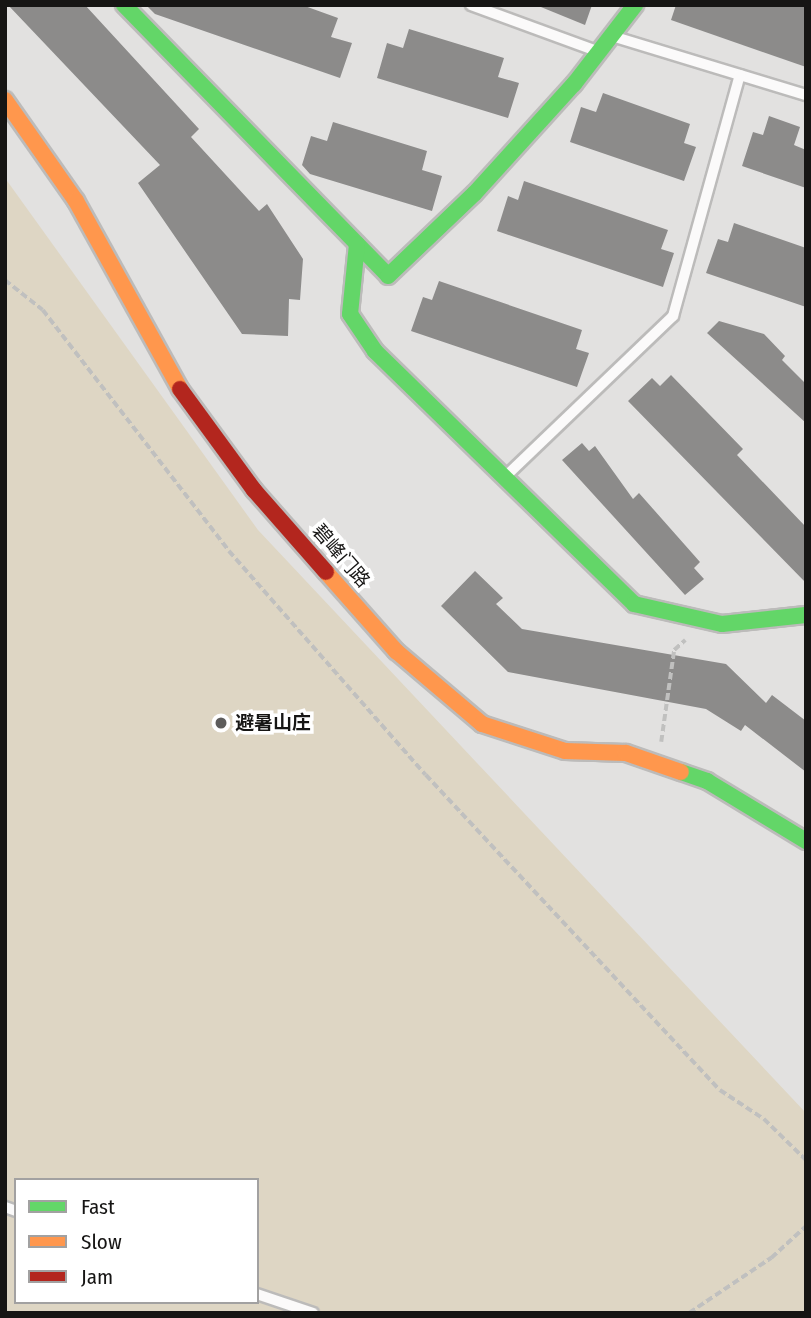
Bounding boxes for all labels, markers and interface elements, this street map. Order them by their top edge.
street label: 碧峰门路 [307,520,375,592]
place label: 避暑山庄 [235,712,311,734]
marker: 避暑山庄 [213,715,229,731]
legend [14,1178,259,1304]
text: Fast [81,1194,115,1220]
text: Slow [81,1229,122,1255]
text: Jam [81,1264,113,1290]

